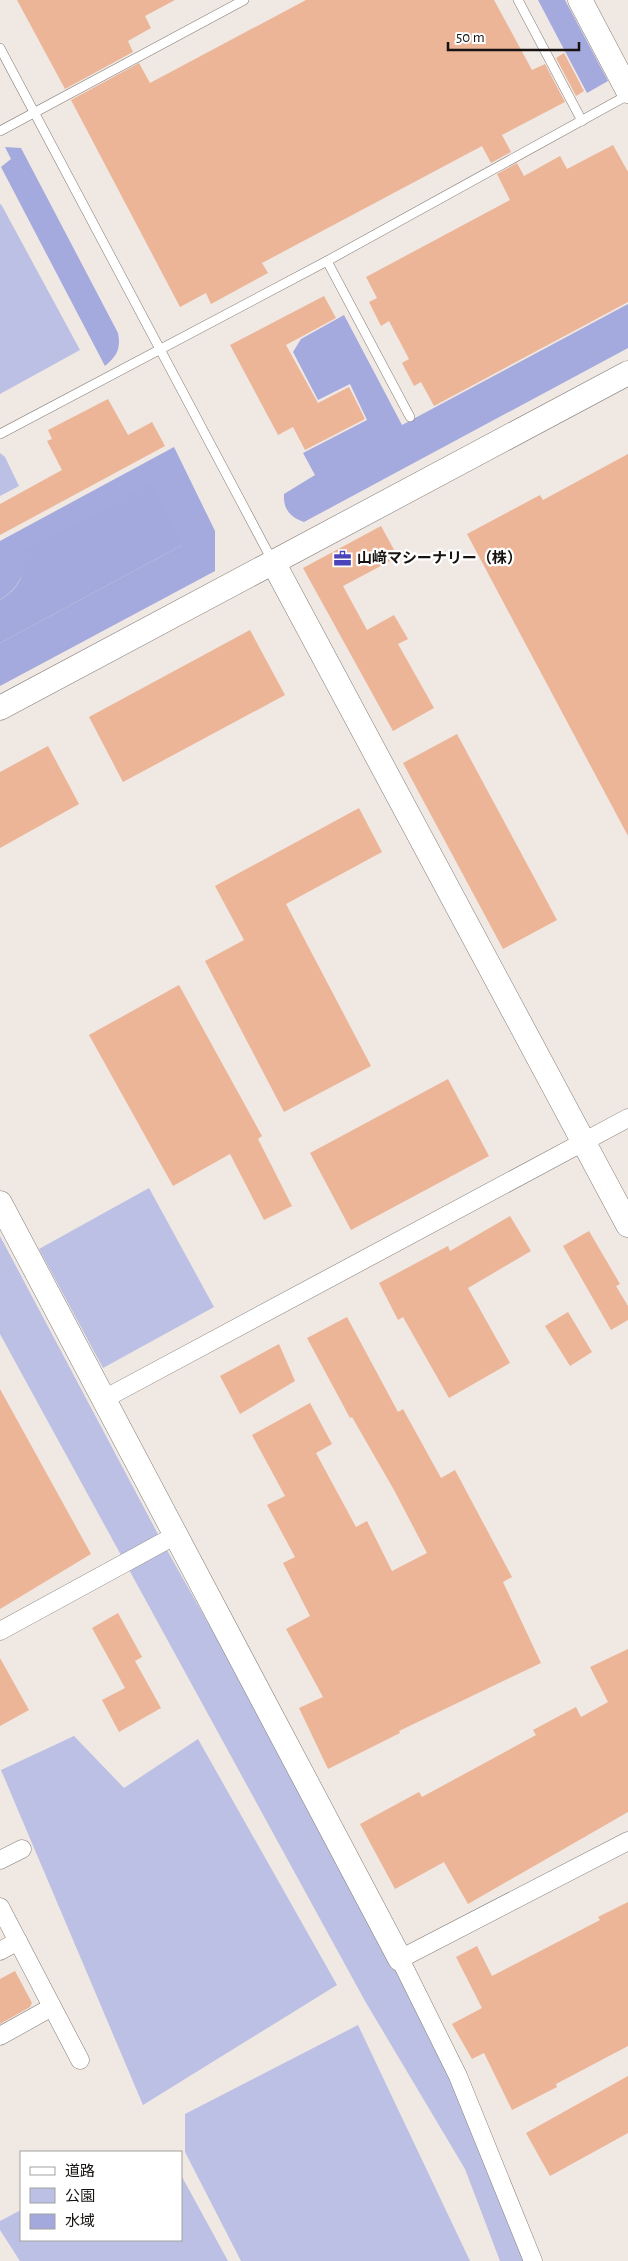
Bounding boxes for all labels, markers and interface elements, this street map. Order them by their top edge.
scale bar [448,20,579,52]
text: 50 m [456,30,485,45]
office icon: 山﨑マシーナリー（株） [333,548,353,568]
place label: 山﨑マシーナリー（株） [357,550,522,566]
legend [20,2151,182,2241]
text: 道路 [65,2163,95,2179]
text: 公園 [65,2188,95,2204]
text: 水域 [65,2213,95,2229]

